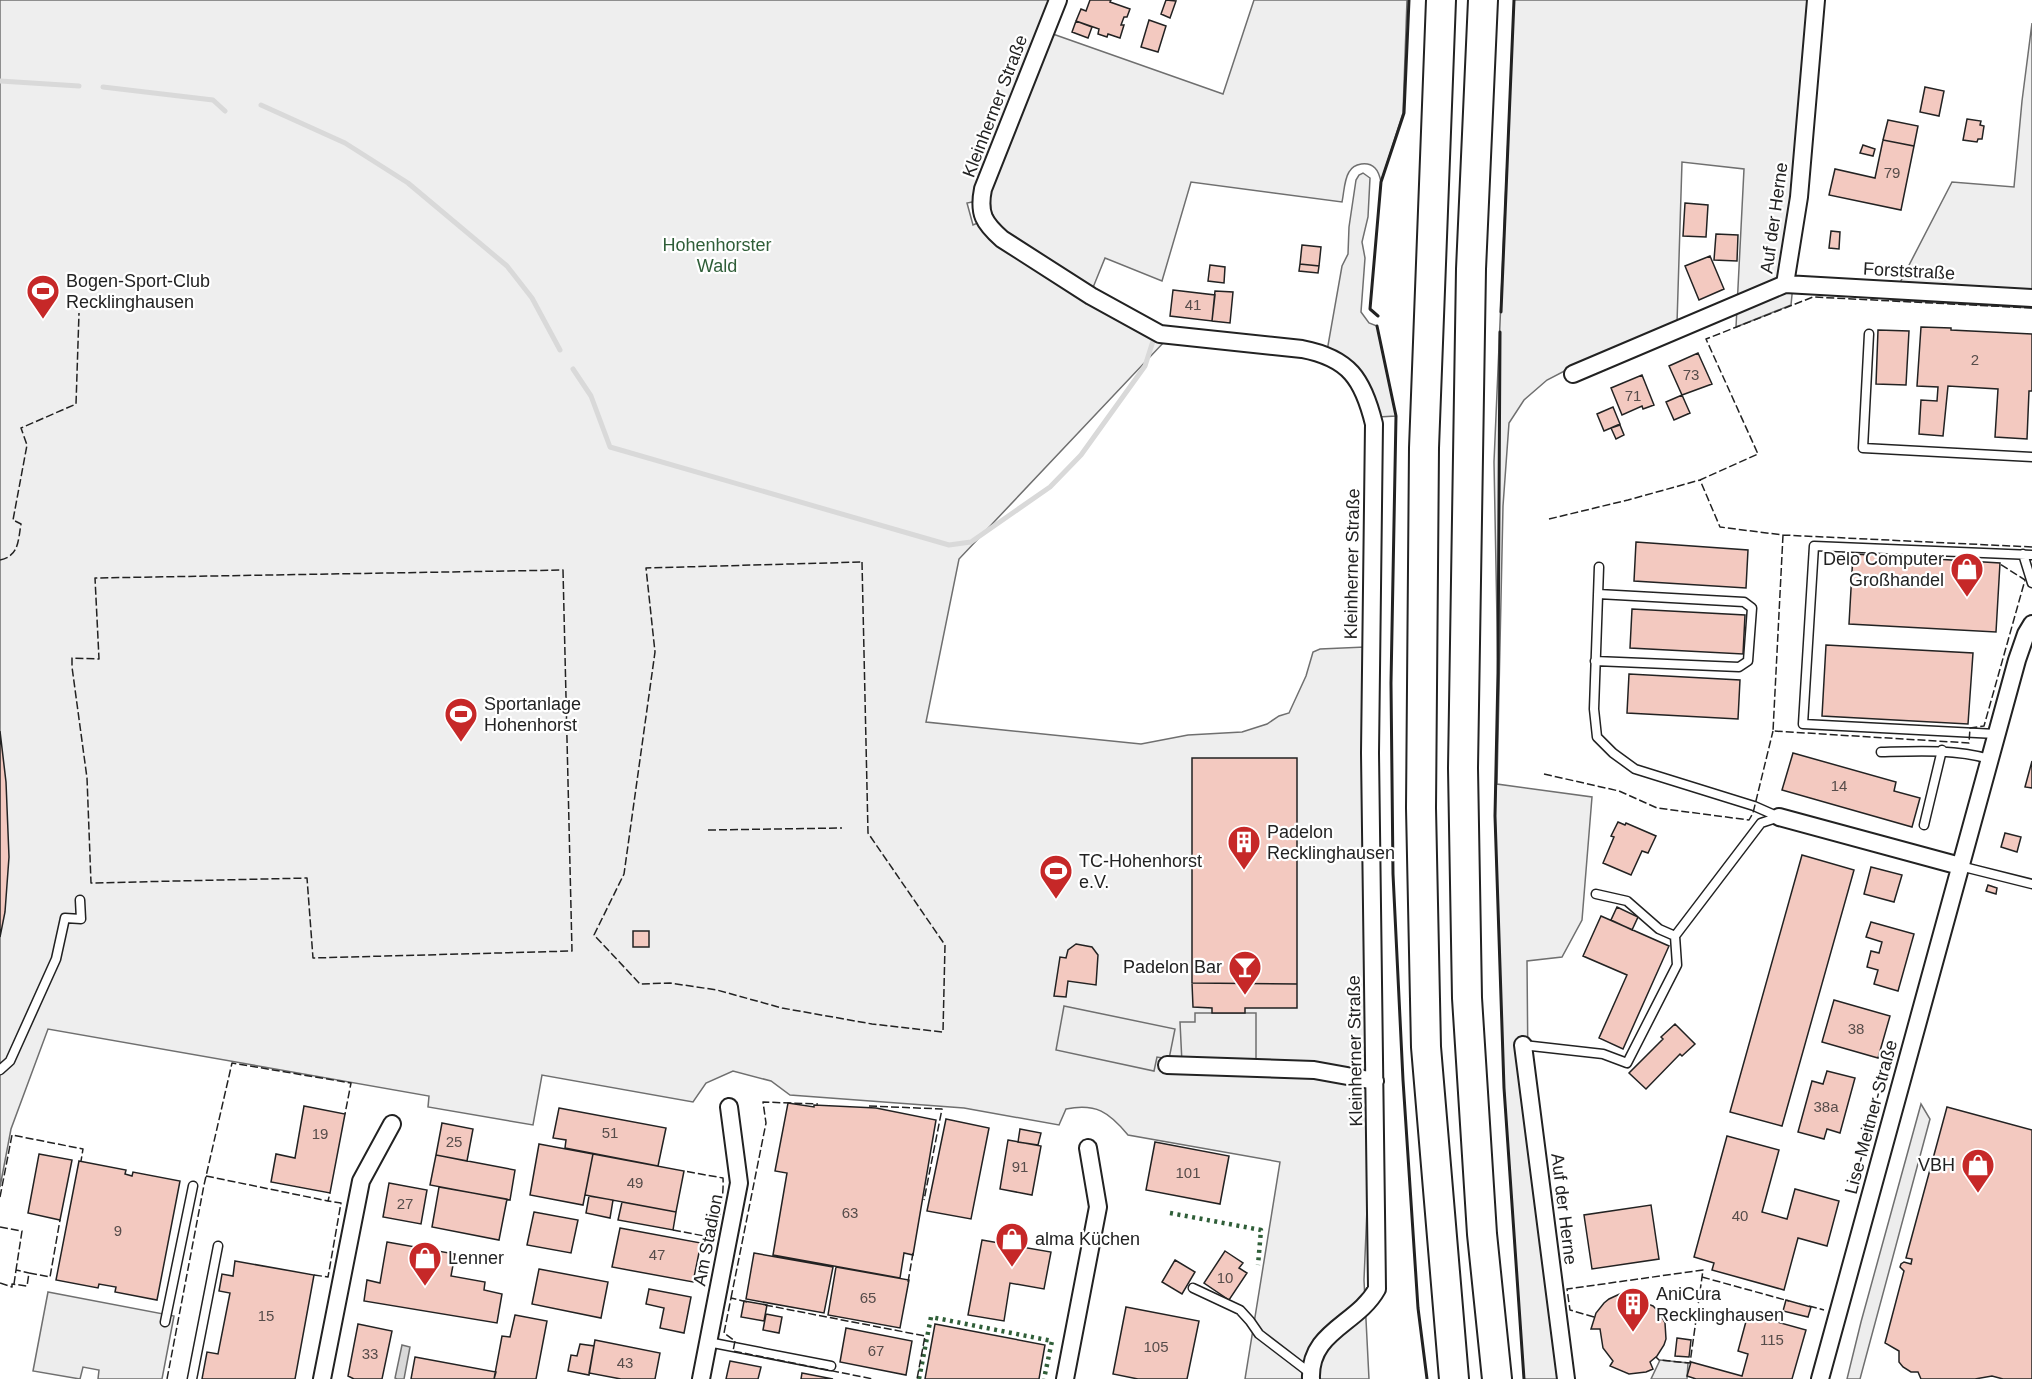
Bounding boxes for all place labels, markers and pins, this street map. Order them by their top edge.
place label: Bogen-Sport-Club Recklinghausen [66,271,210,312]
sports icon: Bogen-Sport-Club Recklinghausen [25,273,61,320]
place label: Delo Computer Großhandel [1823,549,1944,590]
shop icon: Delo Computer Großhandel [1949,551,1985,598]
place label: Sportanlage Hohenhorst [484,694,581,735]
sports icon: Sportanlage Hohenhorst [443,696,479,743]
place label: Padelon Recklinghausen [1267,822,1395,863]
building icon: Padelon Recklinghausen [1226,824,1262,871]
place label: TC-Hohenhorst e.V. [1079,851,1202,892]
sports icon: TC-Hohenhorst e.V. [1038,853,1074,900]
bar icon: Padelon Bar [1227,949,1263,996]
place label: Padelon Bar [1123,957,1222,977]
shop icon: VBH [1960,1147,1996,1194]
place label: VBH [1918,1155,1955,1175]
shop icon: alma Küchen [994,1221,1030,1268]
place label: alma Küchen [1035,1229,1140,1249]
shop icon: Lenner [407,1240,443,1287]
place label: Lenner [448,1248,504,1268]
place label: AniCura Recklinghausen [1656,1284,1784,1325]
building icon: AniCura Recklinghausen [1615,1286,1651,1333]

